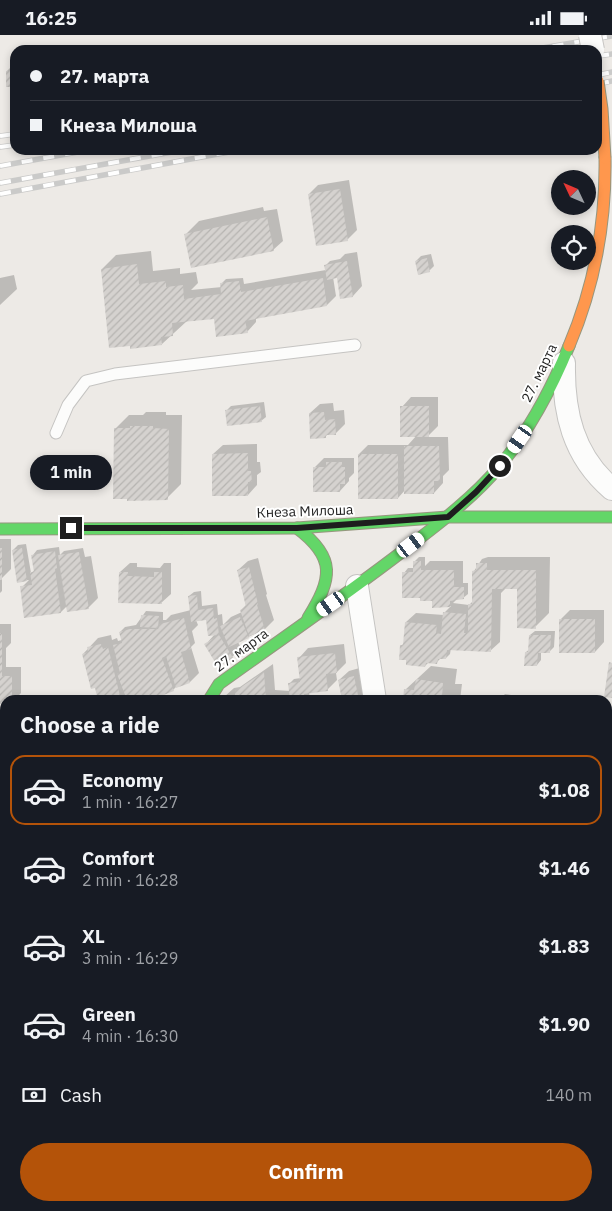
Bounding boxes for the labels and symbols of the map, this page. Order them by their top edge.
north arrow [551,170,596,215]
street label: 27. марта [517,340,561,405]
car [505,422,534,456]
callout: 1 min [30,455,112,491]
route start [489,455,511,477]
street label: Кнеза Милоша [256,500,354,522]
route end [60,517,82,539]
car [394,530,427,560]
car [314,589,347,619]
street label: 27. марта [210,624,272,676]

